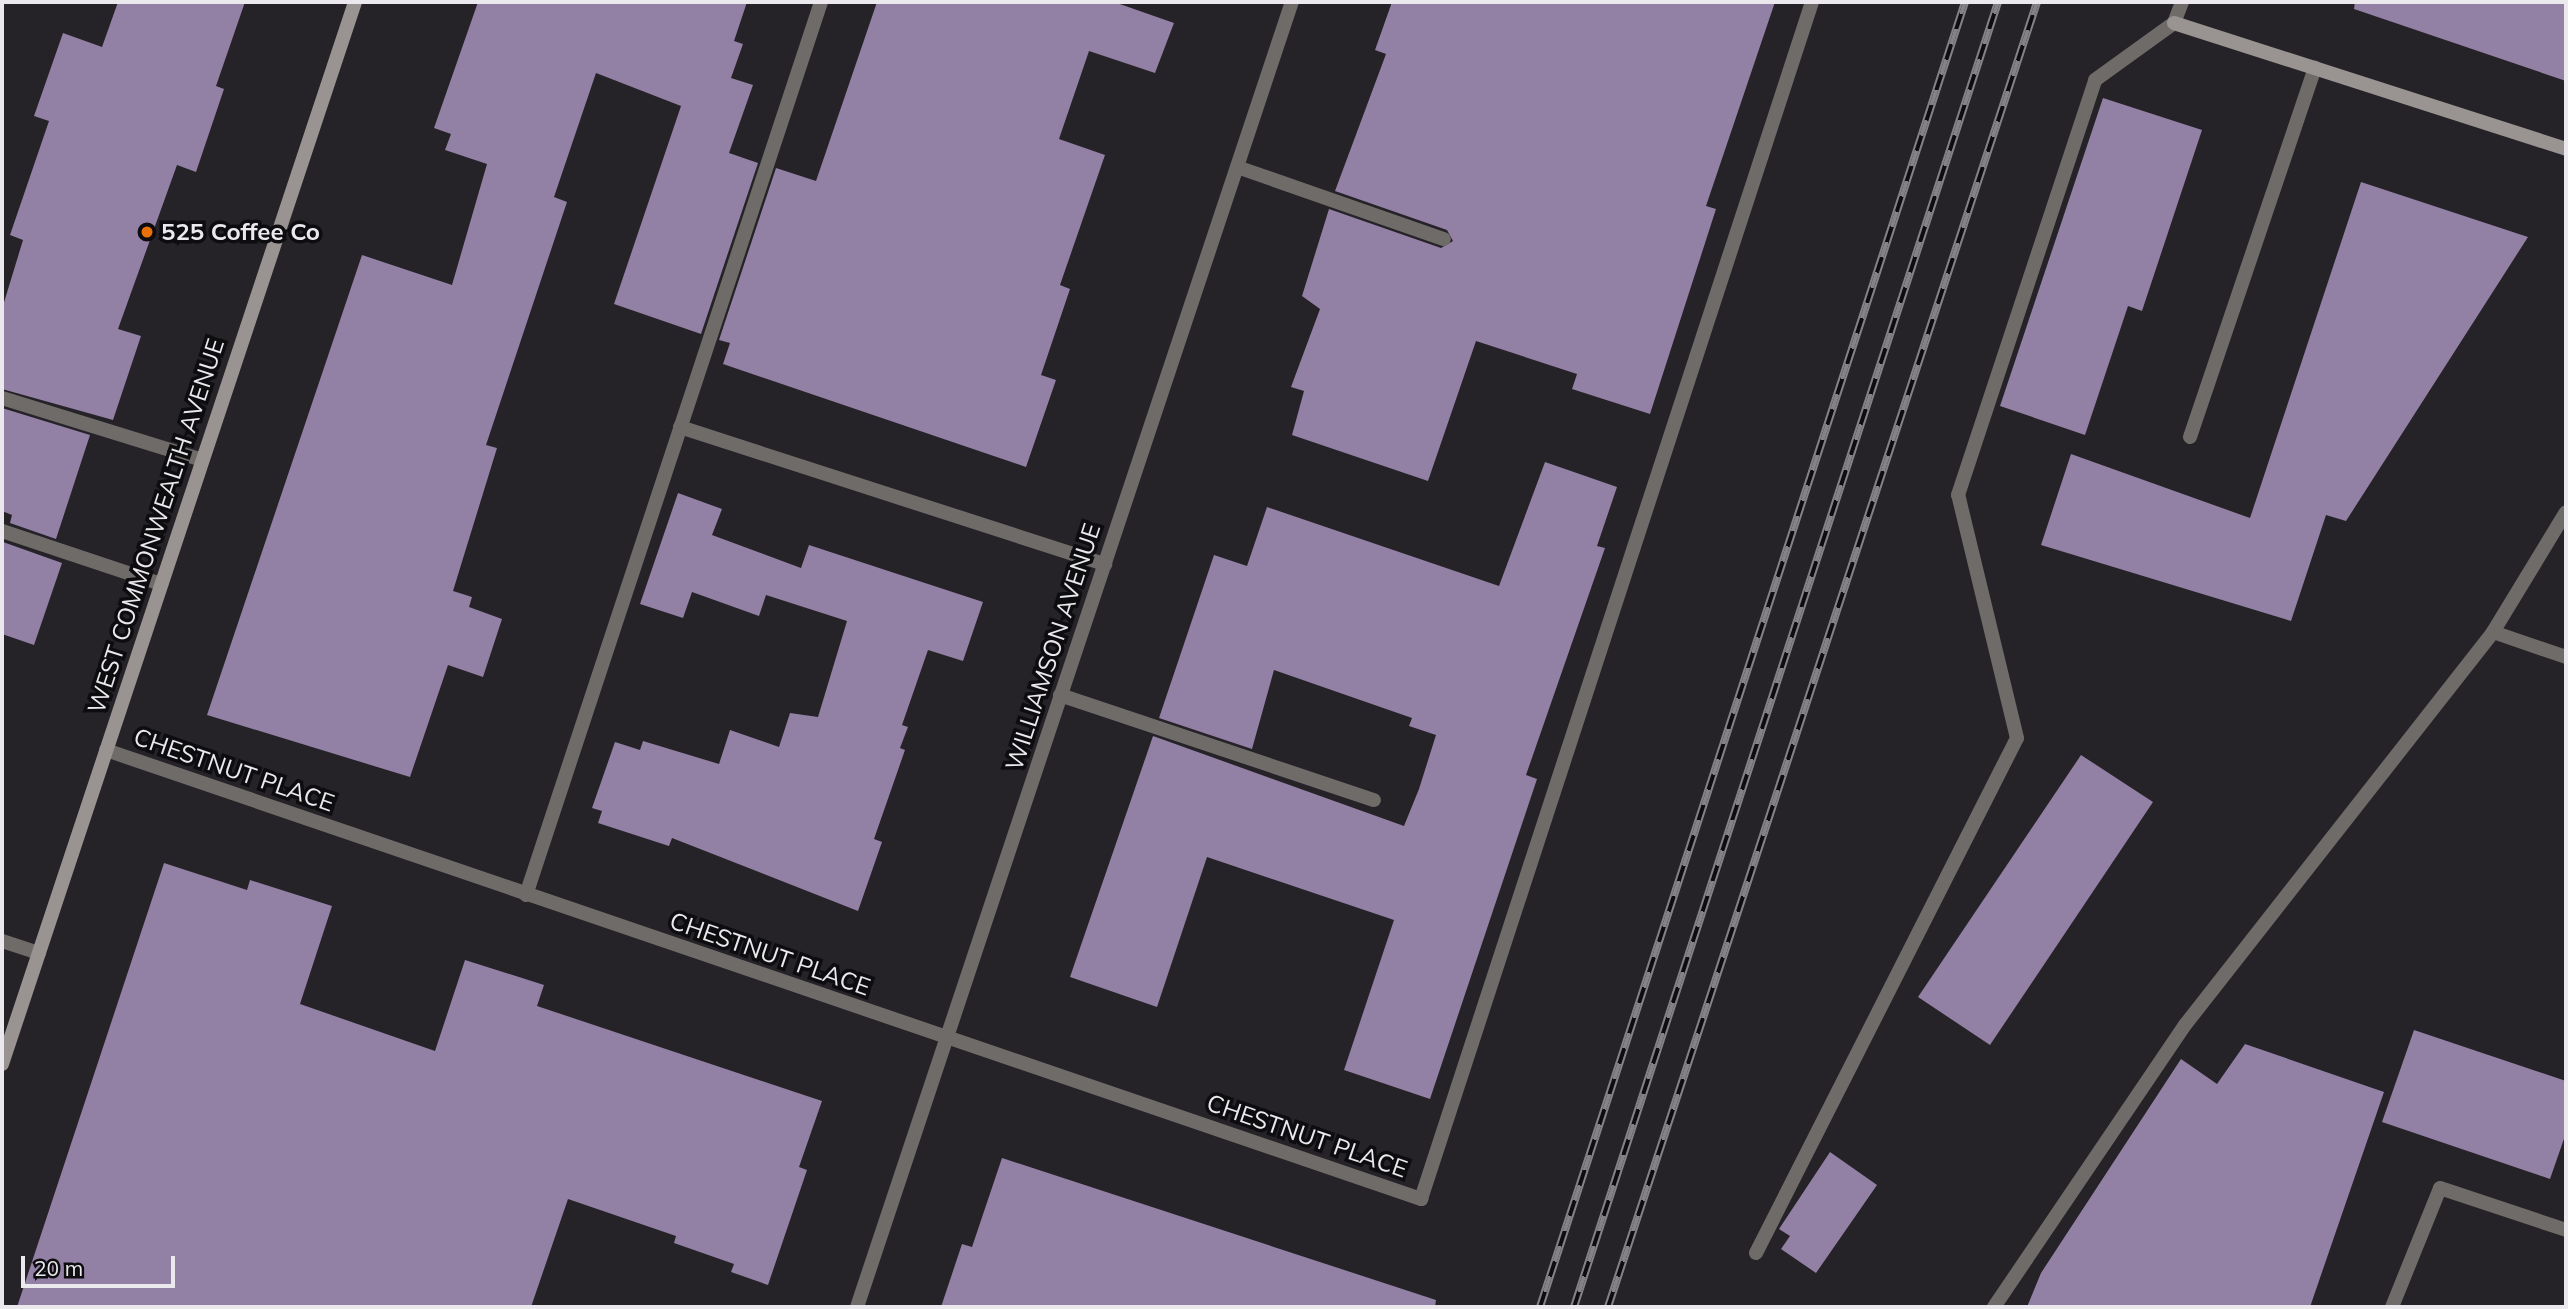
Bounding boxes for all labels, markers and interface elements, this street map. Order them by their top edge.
place label: 525 Coffee Co [161,218,320,246]
marker: 525 Coffee Co [139,224,155,240]
street label: WEST COMMONWEALTH AVENUE [82,335,230,717]
street label: WILLIAMSON AVENUE [999,520,1107,774]
street label: CHESTNUT PLACE [130,722,338,818]
street label: CHESTNUT PLACE [666,906,874,1002]
street label: CHESTNUT PLACE [1203,1088,1411,1184]
scale bar [24,1242,178,1286]
text: 20 m [34,1255,83,1281]

